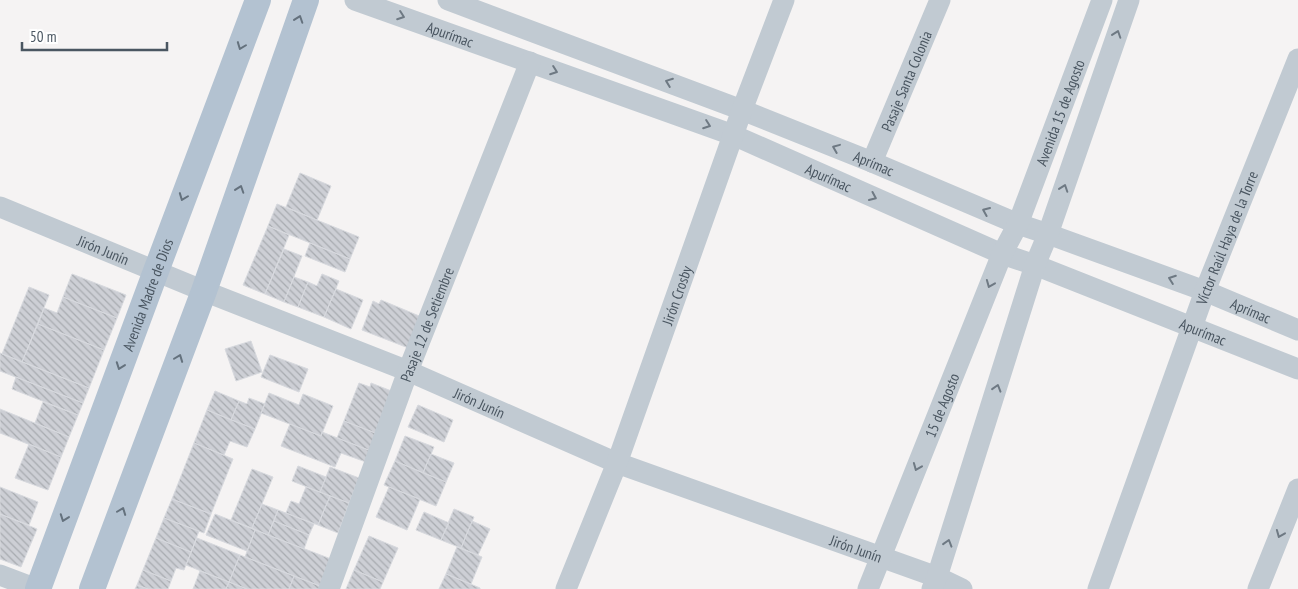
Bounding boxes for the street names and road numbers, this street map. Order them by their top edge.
street label: Apurímac [424,17,477,51]
street label: Pasaje Santa Colonia [877,28,936,134]
street label: Avenida 15 de Agosto [1031,57,1088,168]
street label: Aprímac [851,146,898,180]
street label: Apurímac [803,159,855,196]
street label: Víctor Raúl Haya de la Torre [1191,168,1262,308]
street label: Jirón Junín [74,230,132,269]
street label: Avenida Madre de Dios [118,236,177,353]
street label: Jirón Crosby [657,263,696,328]
street label: Pasaje 12 de Setiembre [395,264,458,384]
street label: Aprímac [1228,293,1275,327]
street label: Apurímac [1177,314,1230,349]
street label: 15 de Agosto [920,370,963,440]
street label: Jirón Junín [450,383,508,422]
street label: Jirón Junín [827,530,885,566]

